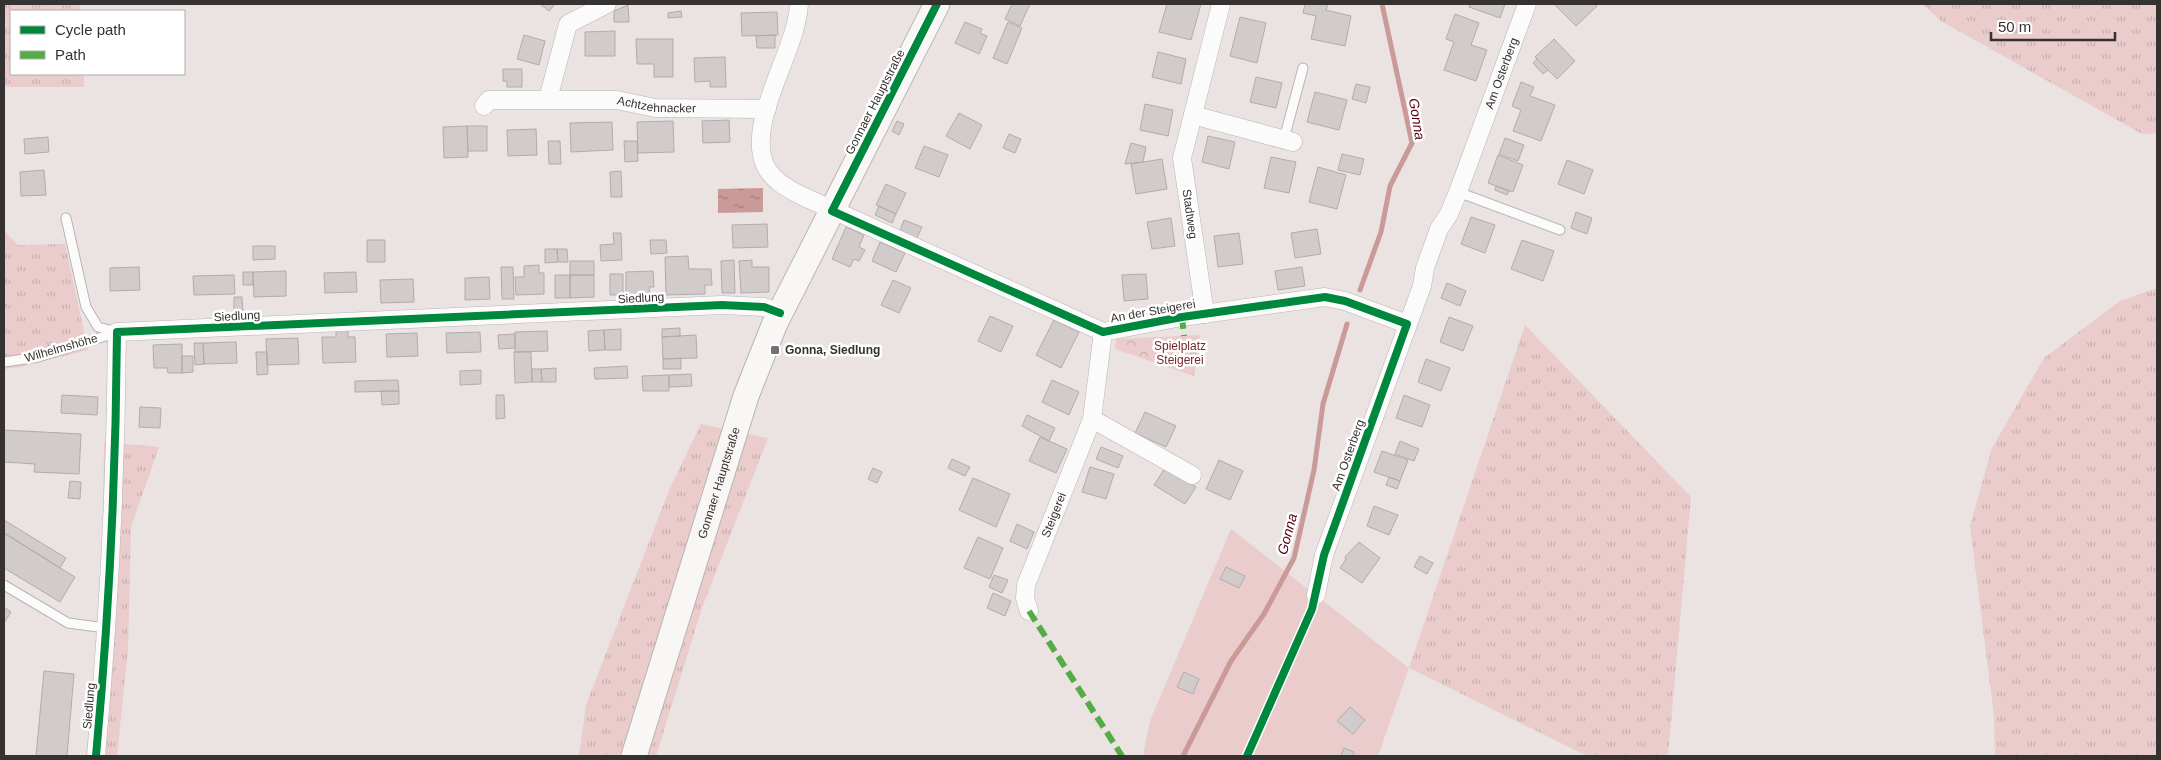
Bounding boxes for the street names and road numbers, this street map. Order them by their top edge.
street label: Am Osterberg [1482,36,1521,111]
street label: Gonnaer Hauptstraße [842,47,908,157]
street label: Achtzehnacker [616,93,696,115]
street label: Stadtweg [1180,188,1200,240]
street label: Siedlung [617,290,665,306]
street label: An der Steigerei [1109,297,1197,325]
street label: Siedlung [213,308,261,324]
street label: Wilhelmshöhe [23,331,99,365]
street label: Am Osterberg [1329,418,1367,492]
street label: Gonnaer Hauptstraße [695,425,743,540]
street label: Steigerei [1039,490,1069,540]
street label: Siedlung [80,682,98,730]

